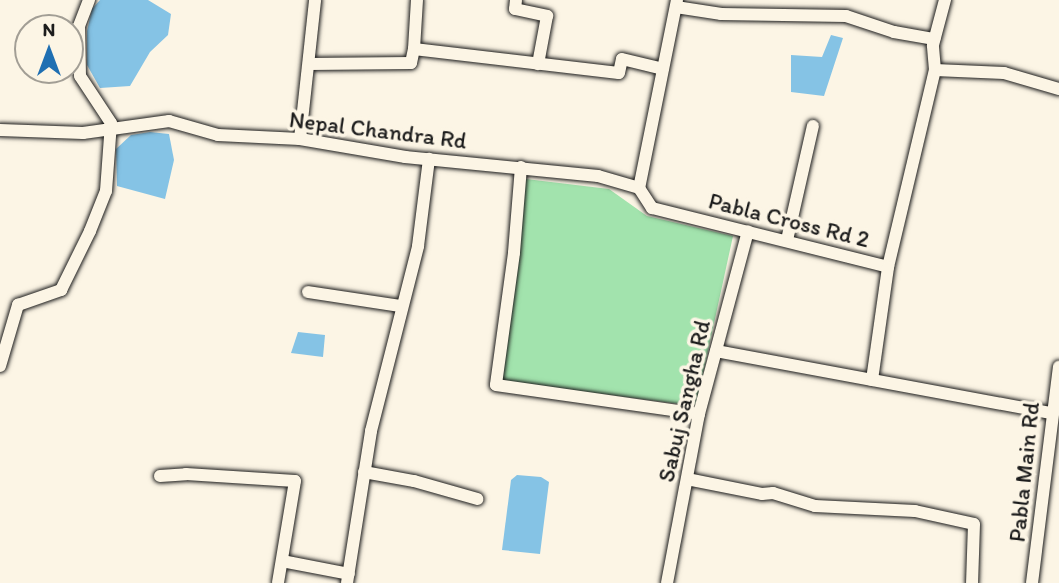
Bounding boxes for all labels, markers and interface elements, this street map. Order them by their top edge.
north arrow [14,14,84,84]
text: N [43,18,55,41]
street label: Nepal Chandra Rd [288,105,468,155]
street label: Pabla Cross Rd 2 [706,187,872,253]
street label: Sabuj Sangha Rd [652,317,716,485]
street label: Pabla Main Rd [1003,401,1045,543]

